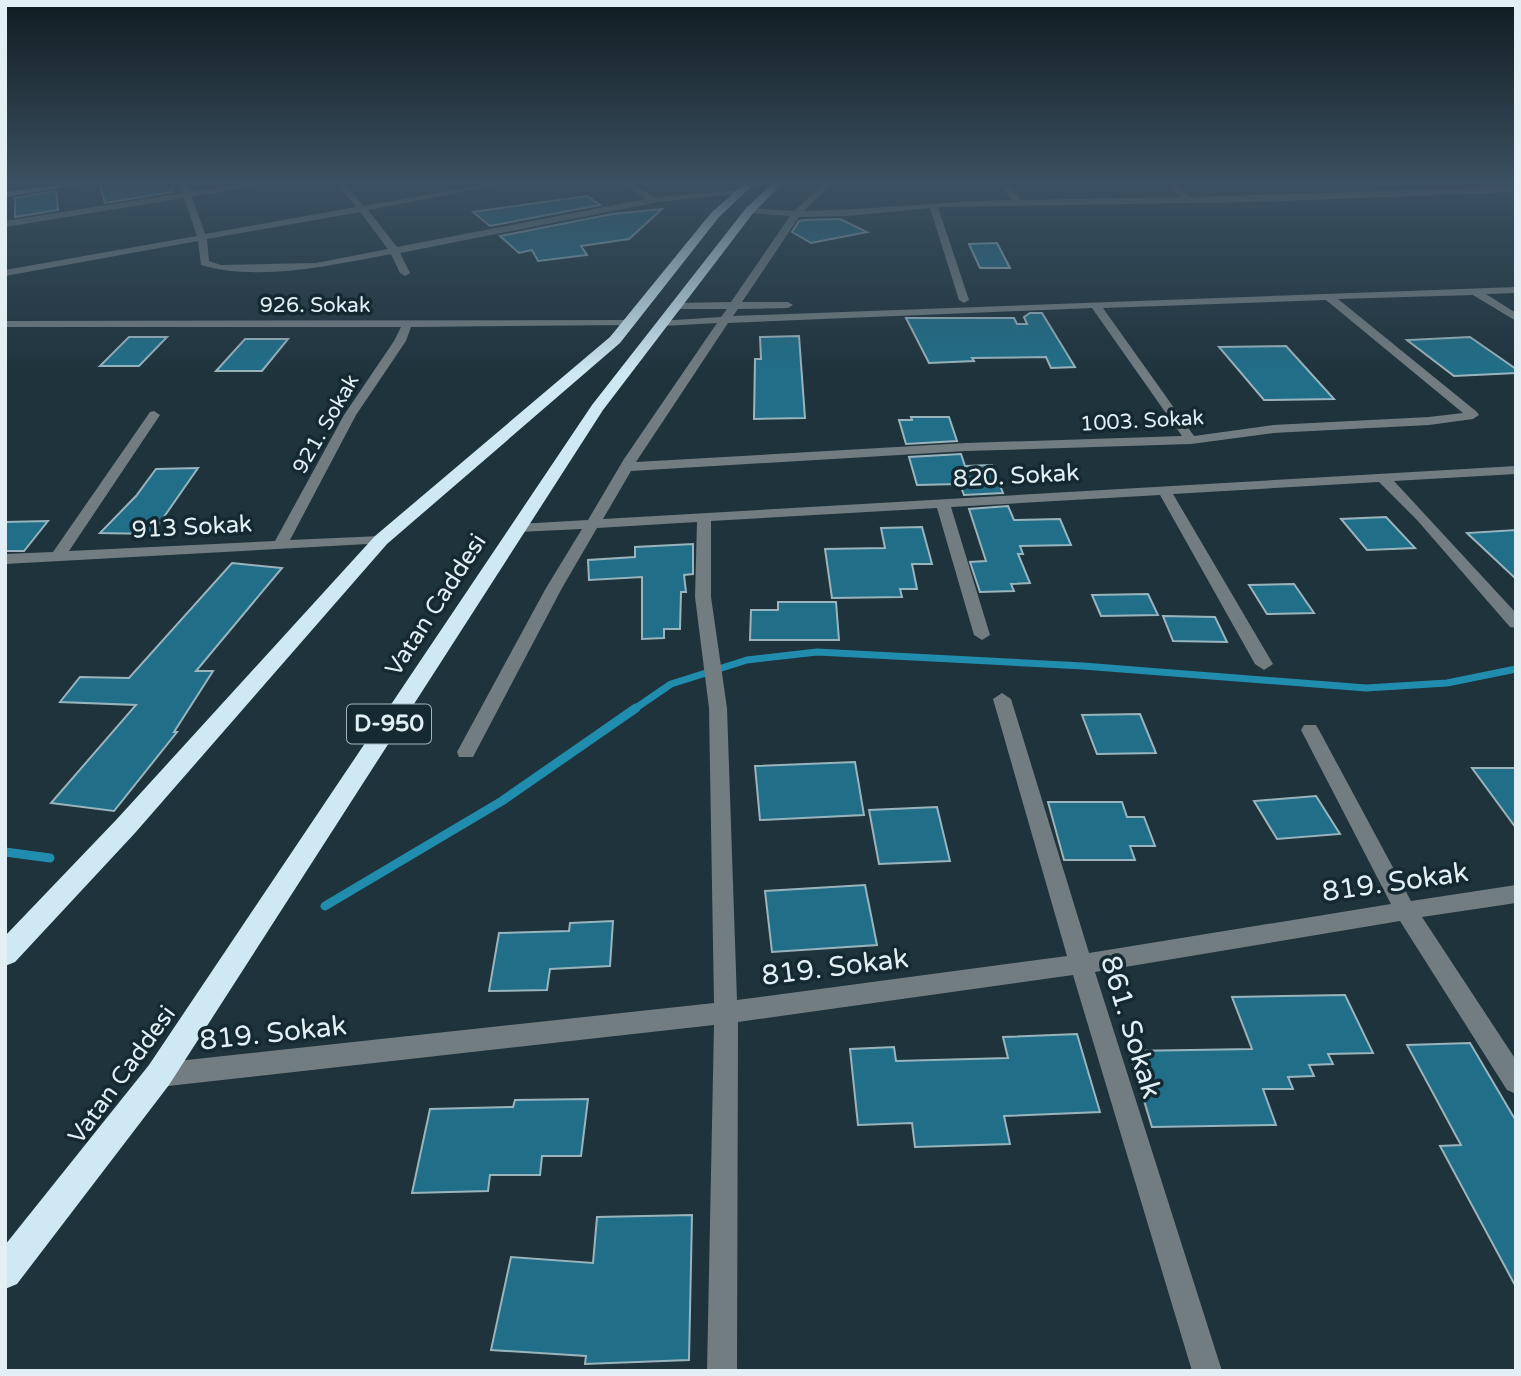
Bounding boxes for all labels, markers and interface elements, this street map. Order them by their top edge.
street label: 926. Sokak [260,293,370,318]
street label: 921. Sokak [288,370,364,478]
street label: 1003. Sokak [1080,405,1204,437]
street label: 820. Sokak [952,458,1080,494]
street label: 913 Sokak [131,509,253,545]
street label: Vatan Caddesi [379,529,493,681]
road number: D-950 [347,704,431,744]
street label: 819. Sokak [1320,855,1470,909]
street label: 819. Sokak [760,941,910,993]
street label: 861. Sokak [1093,951,1169,1103]
street label: Vatan Caddesi [62,1000,182,1150]
street label: 819. Sokak [198,1008,348,1058]

